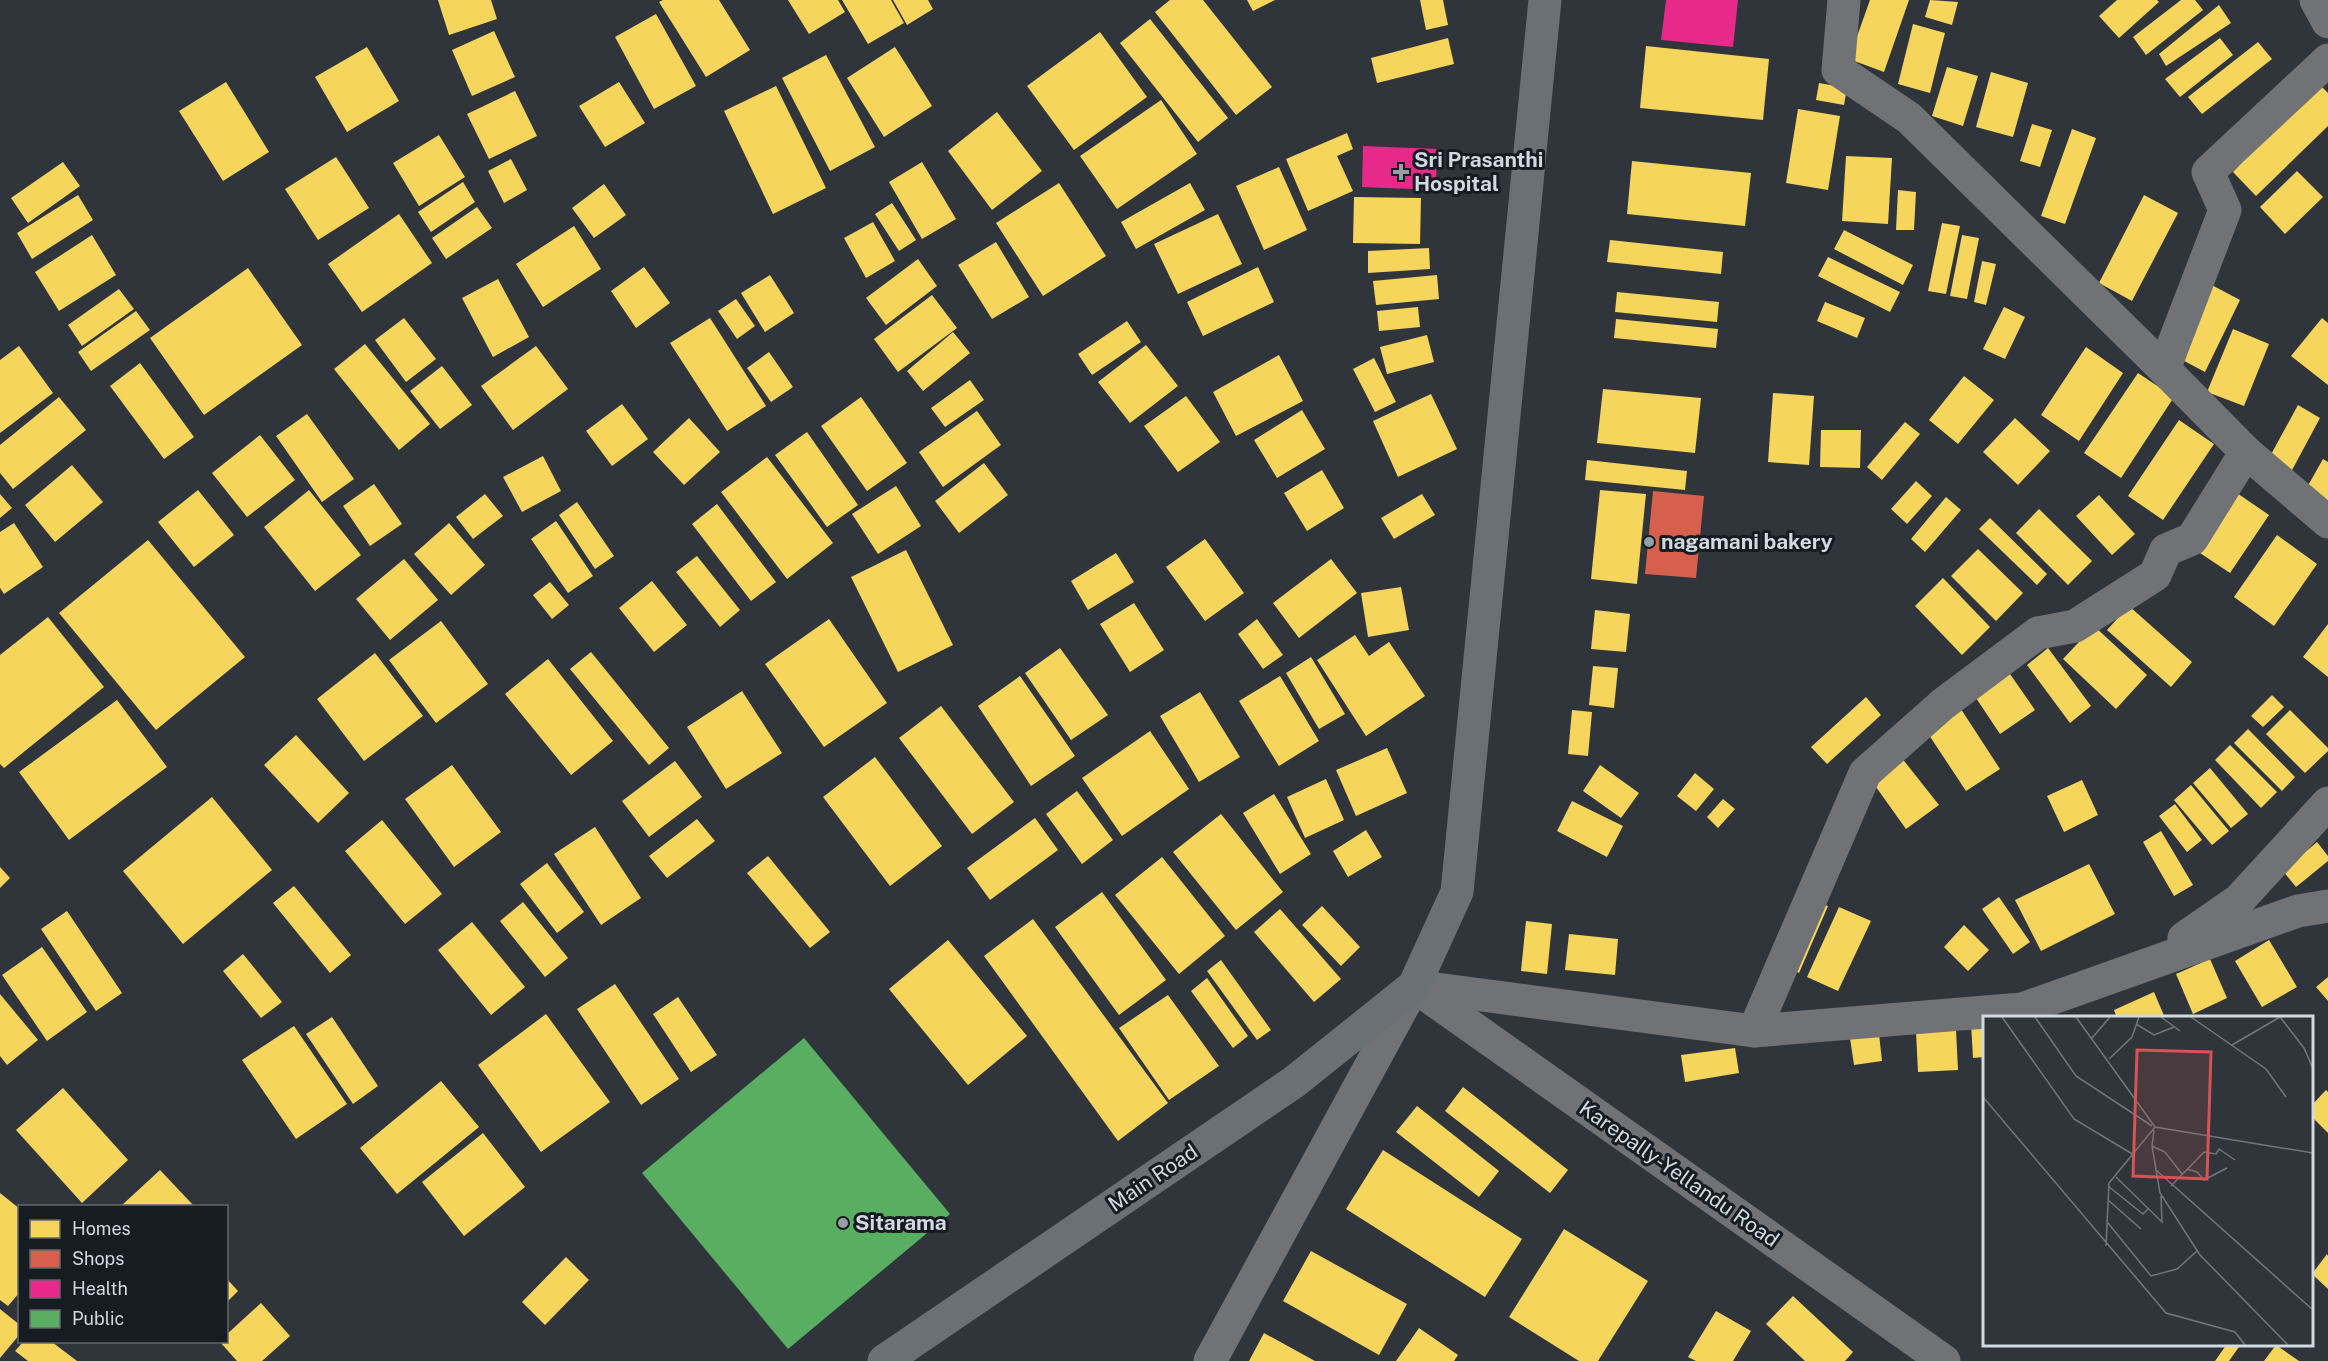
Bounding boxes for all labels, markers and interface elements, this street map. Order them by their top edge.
place label: Sri Prasanthi Hospital [1414,147,1543,196]
marker: Sri Prasanthi Hospital [1392,163,1410,181]
place label: nagamani bakery [1661,529,1833,554]
marker: nagamani bakery [1642,535,1656,549]
inset map [1983,1016,2313,1346]
street label: Karepally-Yellandu Road [1575,1095,1784,1252]
street label: Main Road [1103,1139,1202,1217]
legend [18,1205,228,1343]
place label: Sitarama [855,1210,947,1235]
marker: Sitarama [836,1216,850,1230]
text: Homes [72,1218,131,1239]
text: Shops [72,1248,124,1269]
text: Health [72,1278,128,1299]
text: Public [72,1308,124,1329]

